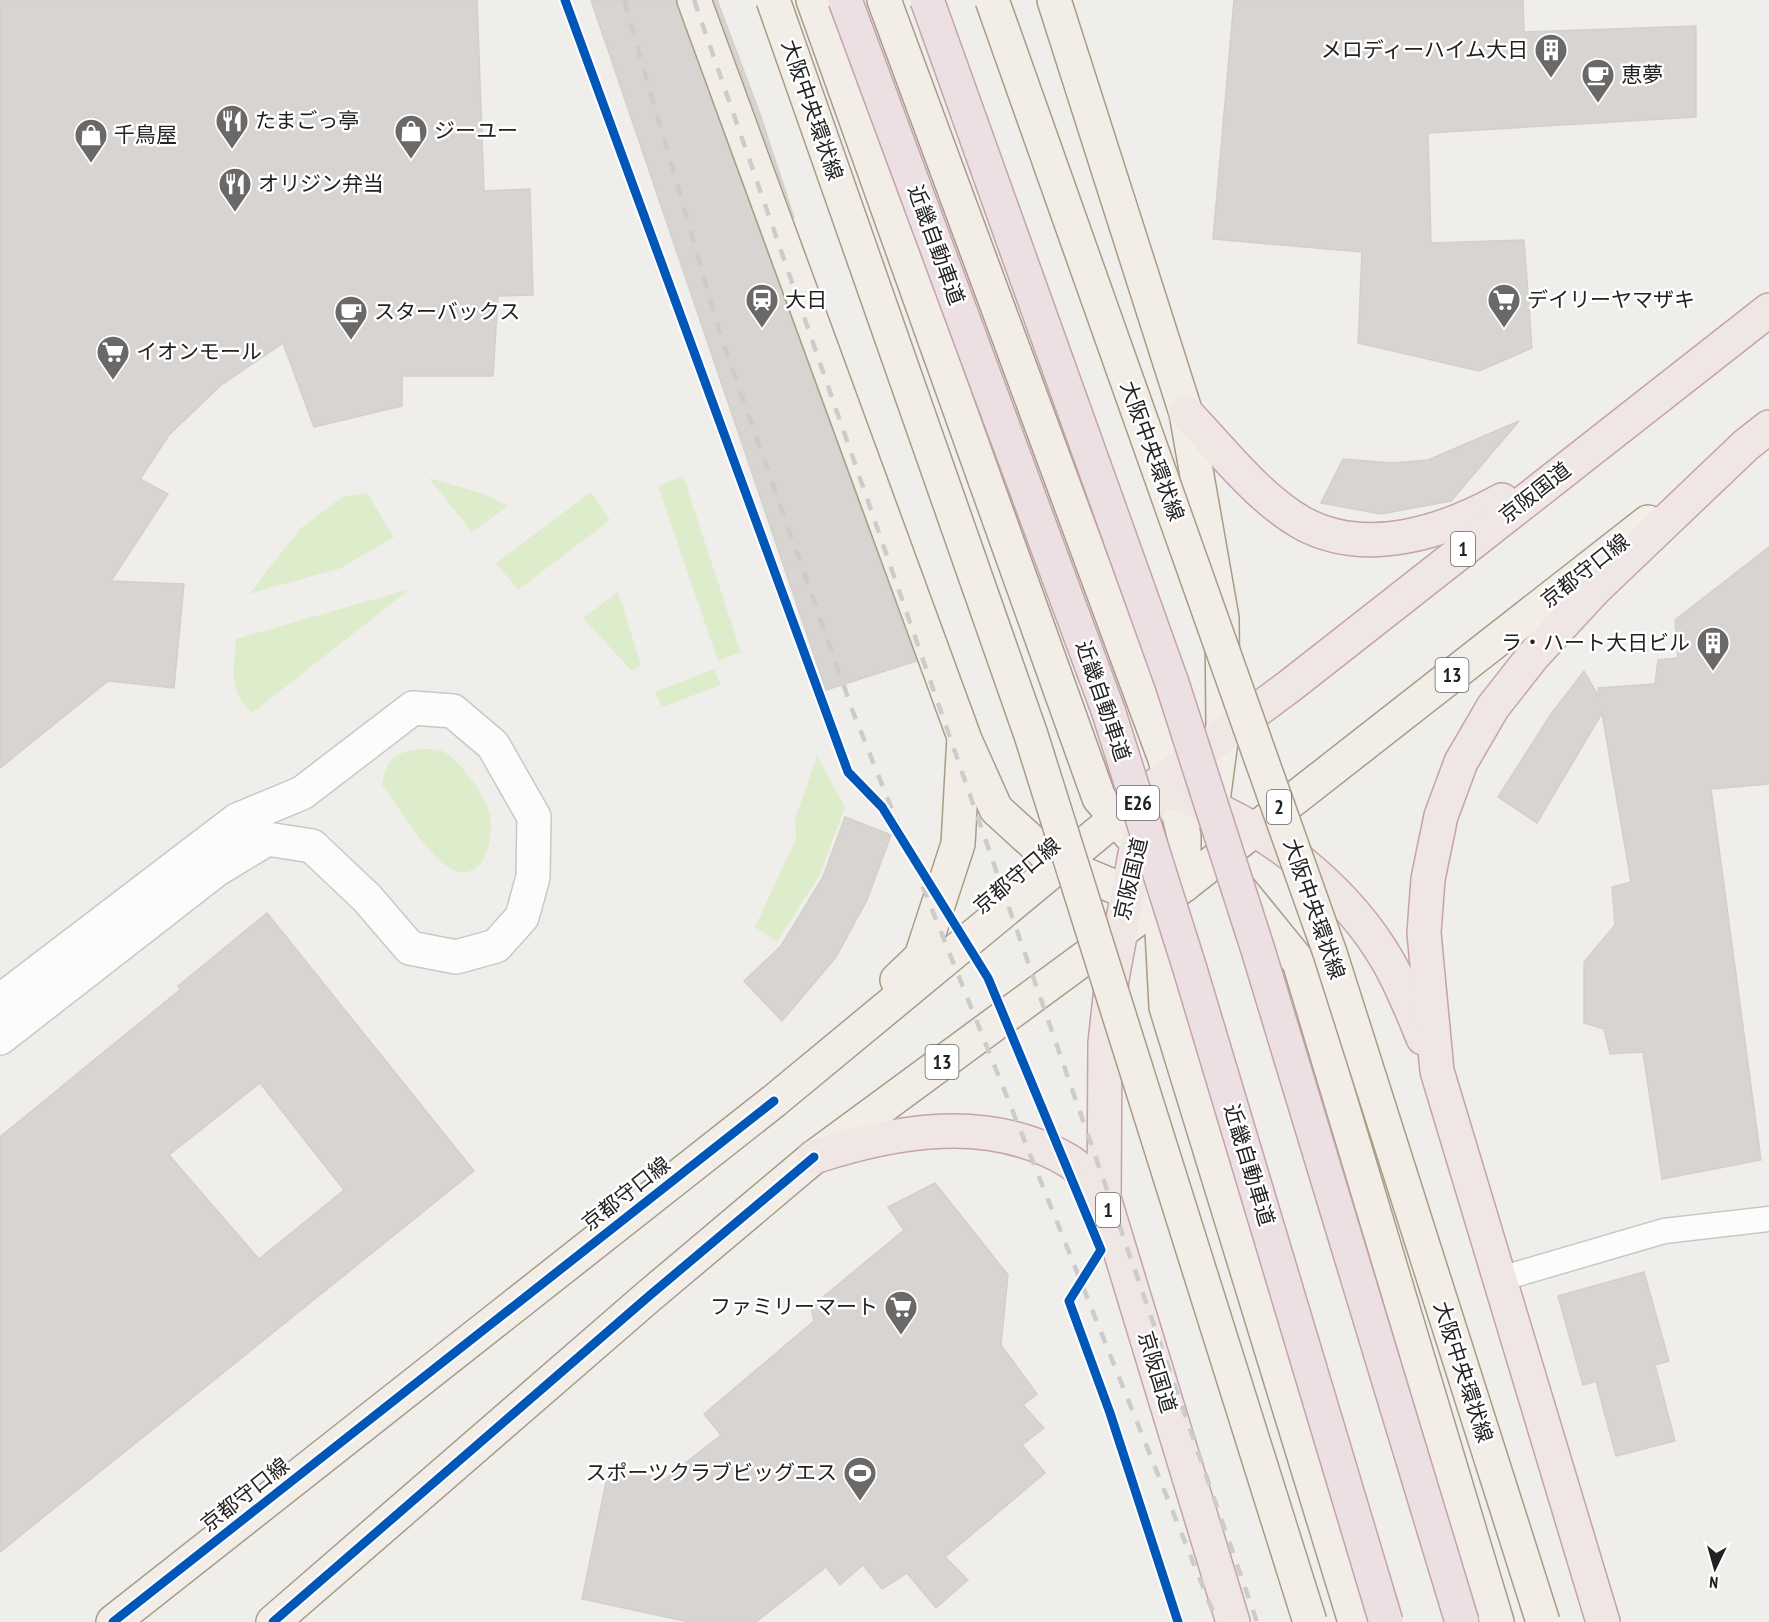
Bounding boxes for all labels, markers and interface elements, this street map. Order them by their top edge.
building icon: メロディーハイム大日 [1533,32,1569,79]
street label: 大阪中央環状線 [776,36,849,184]
place label: メロディーハイム大日 [1321,36,1528,63]
cafe icon: 恵夢 [1580,57,1616,104]
place label: 恵夢 [1621,61,1663,88]
restaurant icon: たまごっ亭 [214,103,250,150]
place label: たまごっ亭 [255,107,359,134]
shop icon: ジーユー [393,113,429,160]
shop icon: 千鳥屋 [73,117,109,164]
place label: ジーユー [434,117,518,144]
place label: 千鳥屋 [114,121,177,148]
restaurant icon: オリジン弁当 [217,166,253,213]
place label: オリジン弁当 [258,170,384,197]
street label: 近畿自動車道 [902,181,971,309]
station icon: 大日 [744,282,780,329]
supermarket icon: デイリーヤマザキ [1486,282,1522,329]
place label: 大日 [785,286,827,313]
place label: デイリーヤマザキ [1527,286,1695,313]
cafe icon: スターバックス [333,294,369,341]
place label: スターバックス [374,298,520,325]
supermarket icon: イオンモール [95,334,131,381]
place label: イオンモール [136,338,262,365]
street label: 大阪中央環状線 [1115,377,1190,525]
street label: 京阪国道 [1493,456,1576,529]
street label: 京都守口線 [1535,528,1634,614]
road number: 1 [1451,532,1475,566]
building icon: ラ・ハート大日ビル [1695,625,1731,672]
place label: ラ・ハート大日ビル [1501,629,1690,656]
street label: 近畿自動車道 [1070,637,1137,765]
road number: 13 [1436,658,1468,692]
road number: E26 [1117,786,1159,820]
road number: 2 [1267,790,1291,824]
street label: 京都守口線 [968,832,1066,920]
street label: 京阪国道 [1108,835,1153,923]
street label: 大阪中央環状線 [1278,835,1351,983]
road number: 13 [926,1045,958,1079]
street label: 近畿自動車道 [1218,1101,1281,1229]
street label: 京都守口線 [576,1151,675,1237]
road number: 1 [1096,1193,1120,1227]
supermarket icon: ファミリーマート [883,1289,919,1336]
place label: ファミリーマート [710,1293,878,1320]
street label: 大阪中央環状線 [1428,1298,1499,1446]
street label: 京阪国道 [1132,1328,1183,1416]
street label: 京都守口線 [195,1452,294,1538]
sports icon: スポーツクラブビッグエス [842,1455,878,1502]
place label: スポーツクラブビッグエス [585,1459,837,1486]
north arrow [1685,1538,1745,1598]
text: N [1709,1573,1719,1593]

